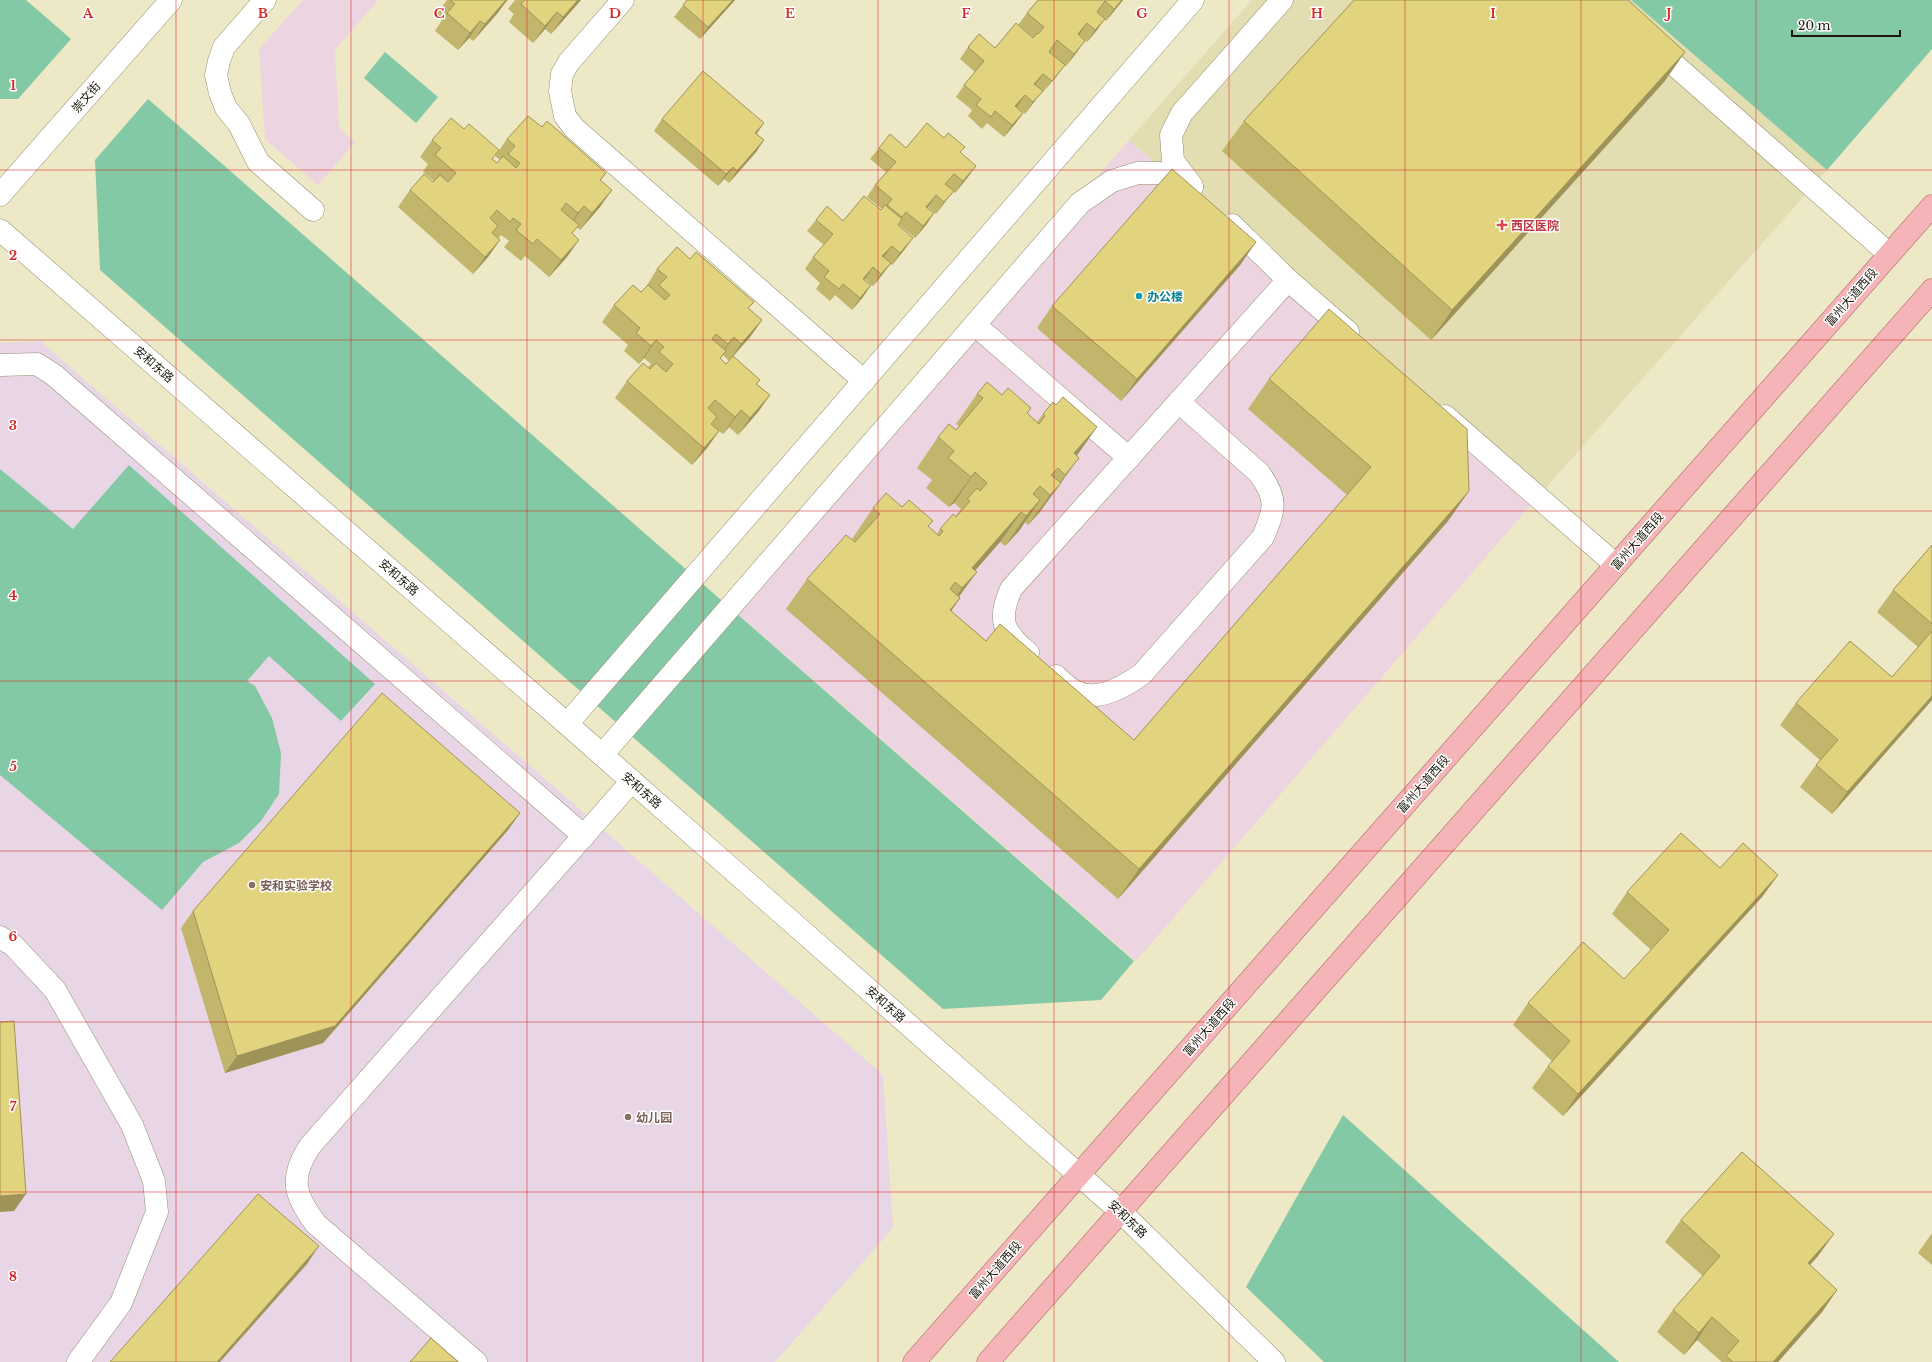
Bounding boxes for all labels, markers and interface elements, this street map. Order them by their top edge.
text: A [82,5,94,22]
text: B [258,5,268,22]
text: C [434,5,445,22]
text: D [609,5,621,22]
text: E [785,5,795,22]
text: F [962,5,971,22]
text: G [1136,5,1148,22]
text: H [1311,5,1323,22]
text: I [1490,5,1496,22]
text: J [1663,5,1672,22]
scale bar [1792,12,1900,38]
text: 20 m [1798,18,1830,33]
text: 1 [10,77,16,94]
street label: 崇文街 [69,78,103,116]
place label: 西区医院 [1511,218,1559,233]
marker: 西区医院 [1496,219,1508,231]
text: 2 [9,247,17,264]
street label: 富州大道西段 [1822,265,1880,329]
place label: 办公楼 [1147,289,1183,304]
marker: 办公楼 [1134,291,1144,301]
street label: 安和东路 [131,343,177,385]
text: 3 [9,417,17,434]
street label: 富州大道西段 [1608,509,1666,573]
street label: 安和东路 [376,556,422,598]
text: 4 [9,587,18,604]
street label: 富州大道西段 [1394,752,1452,816]
text: 5 [9,758,17,775]
street label: 安和东路 [619,769,665,811]
place label: 安和实验学校 [260,878,332,893]
marker: 安和实验学校 [247,880,257,890]
text: 6 [9,928,18,945]
street label: 安和东路 [863,983,909,1025]
street label: 富州大道西段 [1180,995,1238,1059]
text: 7 [10,1098,17,1115]
place label: 幼儿园 [636,1110,672,1125]
marker: 幼儿园 [623,1112,633,1122]
street label: 安和东路 [1106,1197,1150,1241]
street label: 富州大道西段 [966,1238,1024,1302]
text: 8 [9,1268,17,1285]

